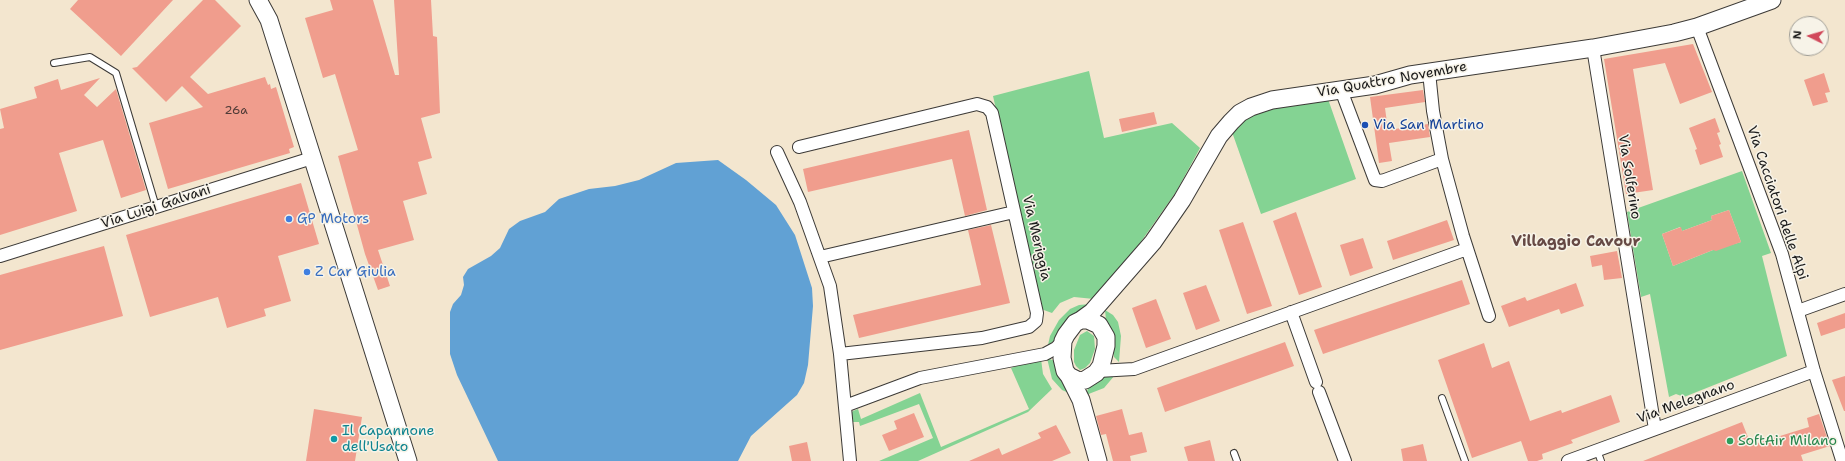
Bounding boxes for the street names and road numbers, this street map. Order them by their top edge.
street label: Via Quattro Novembre [1316,59,1468,101]
street label: Via Cacciatori delle Alpi [1743,124,1811,282]
street label: Via Solferino [1614,133,1644,221]
street label: Via Luigi Galvani [99,181,213,233]
street label: Via Meriggia [1018,194,1054,282]
street label: Via Melegnano [1635,377,1737,427]

